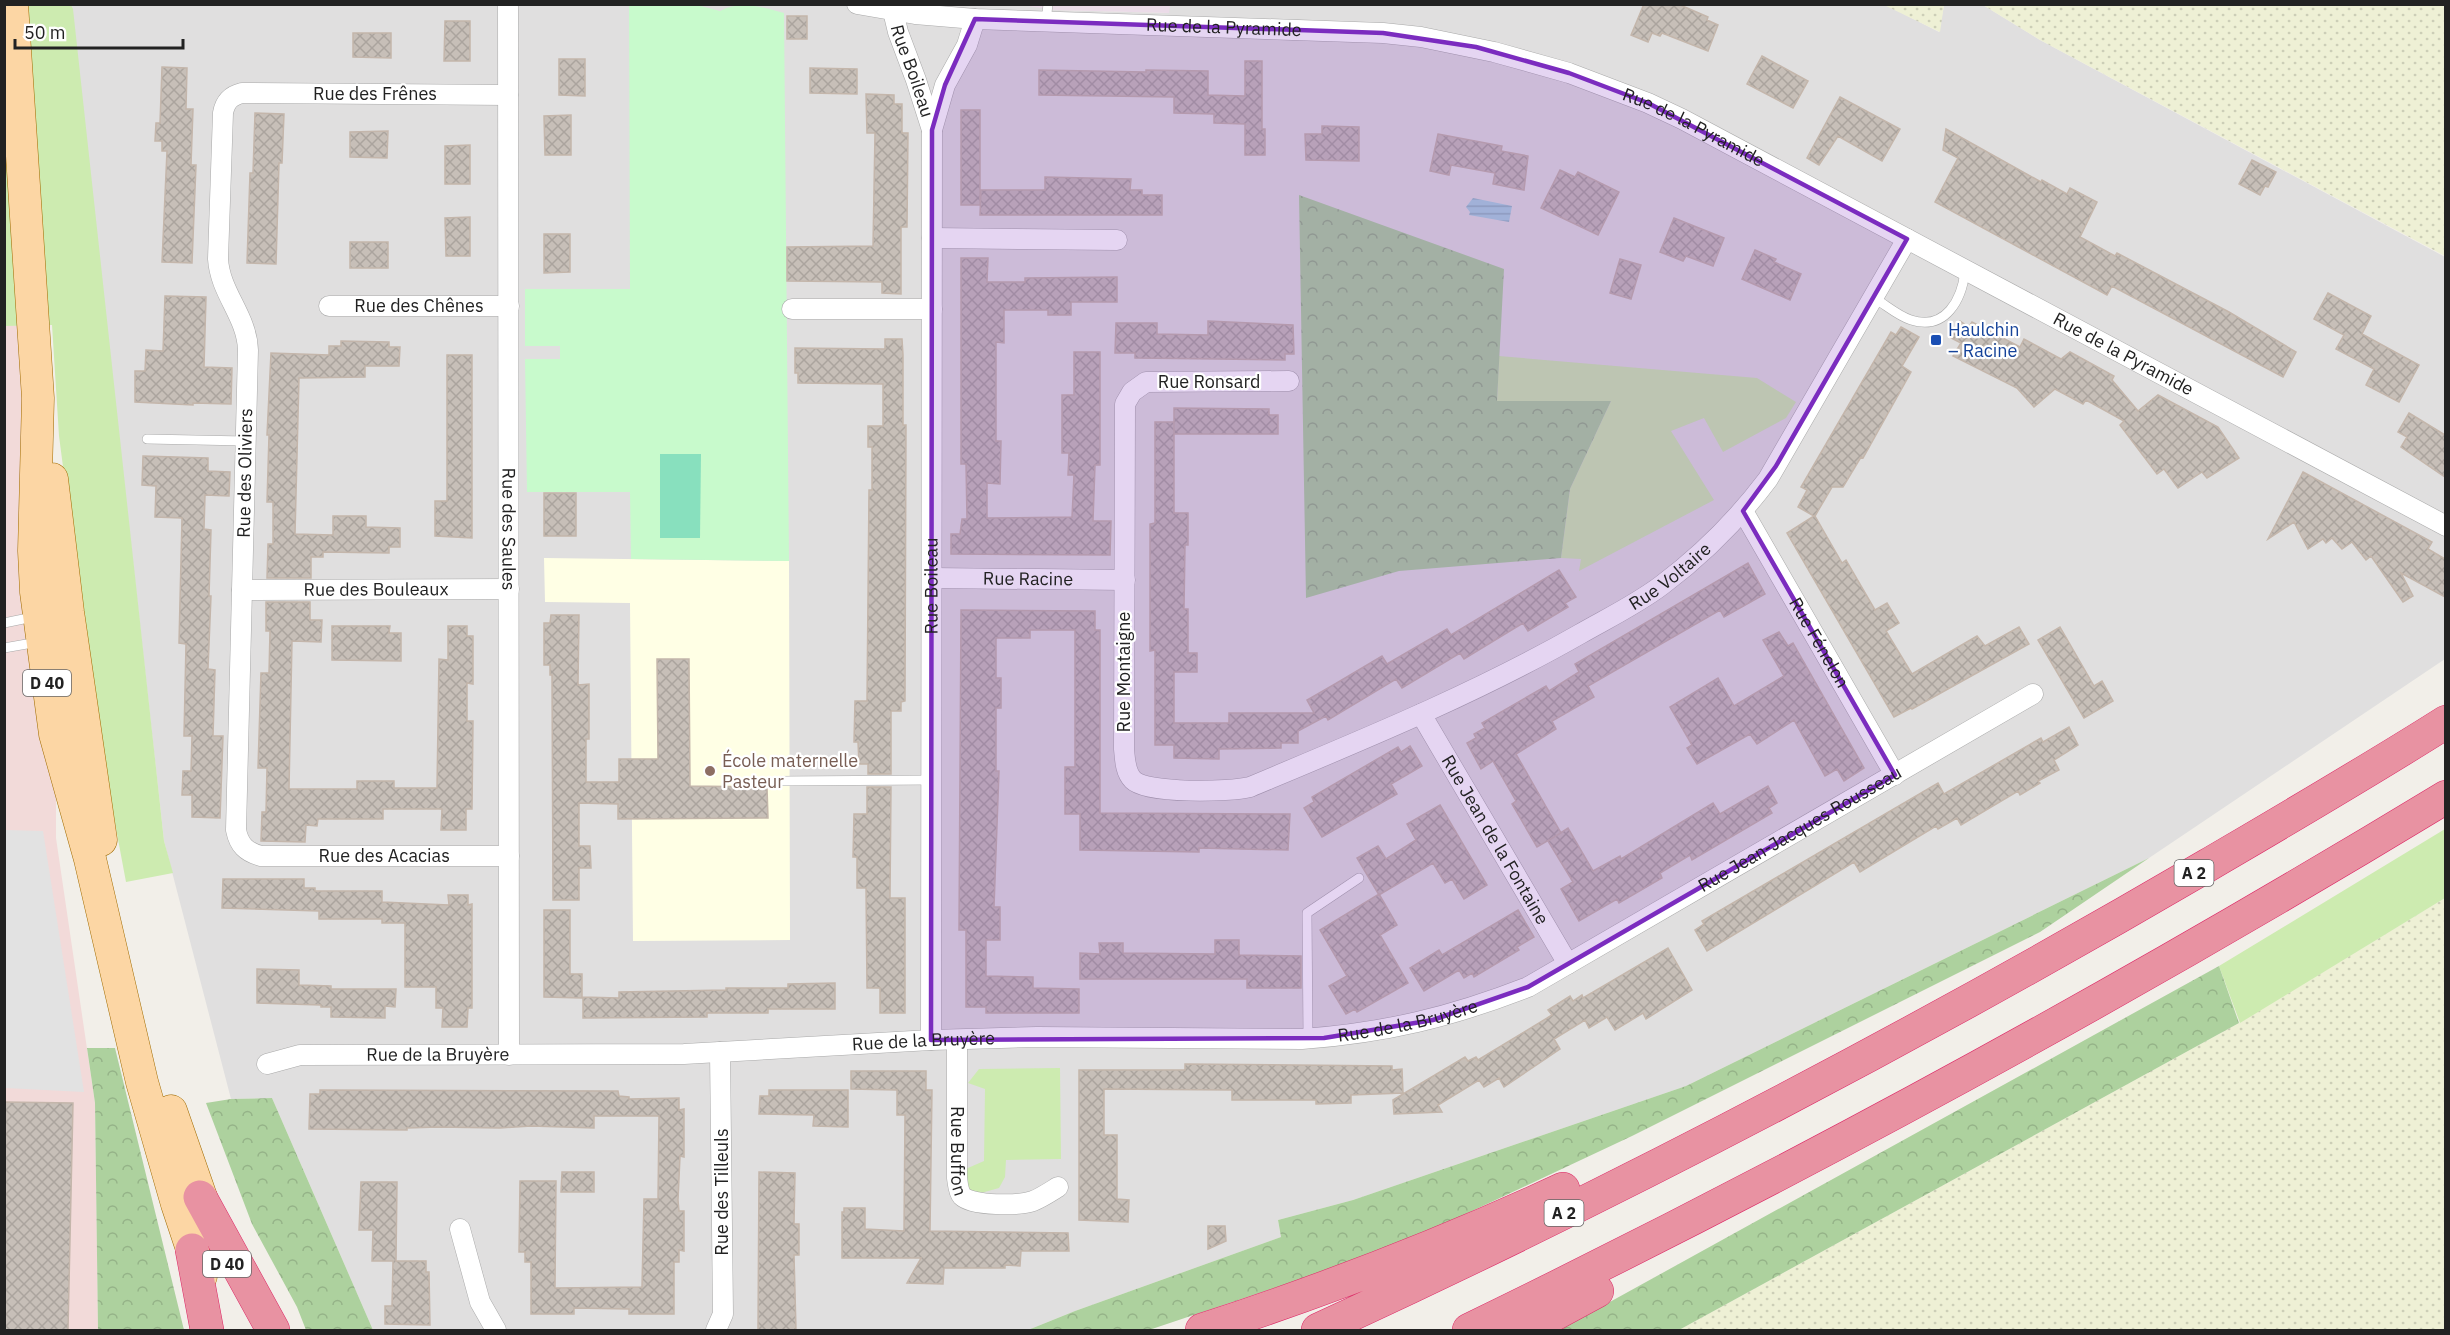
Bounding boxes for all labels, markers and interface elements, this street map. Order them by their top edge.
scale bar [15,12,183,50]
street label: Rue de la Pyramide [1145,13,1302,41]
text: 50 m [24,21,66,44]
street label: Rue Boileau [886,22,939,120]
street label: Rue des Frênes [313,82,437,105]
street label: Rue de la Pyramide [1619,82,1769,172]
street label: Rue des Chênes [354,294,484,317]
street label: Rue de la Pyramide [2049,307,2198,400]
place label: Haulchin – Racine [1948,318,2019,362]
marker: Haulchin – Racine [1929,333,1943,347]
street label: Rue Ronsard [1158,370,1260,393]
street label: Rue des Oliviers [232,408,257,538]
street label: Rue des Saules [497,467,521,591]
street label: Rue Voltaire [1624,537,1716,615]
street label: Rue Boileau [919,538,943,634]
street label: Rue Racine [983,567,1074,590]
street label: Rue des Bouleaux [303,577,449,601]
street label: Rue Fénelon [1784,593,1854,692]
street label: Rue Montaigne [1112,611,1135,732]
road number: D 40 [23,670,71,696]
place label: École maternelle Pasteur [722,749,858,793]
street label: Rue Jean de la Fontaine [1437,751,1554,929]
street label: Rue Jean-Jacques Rousseau [1694,761,1906,897]
marker: École maternelle Pasteur [703,764,717,778]
street label: Rue des Acacias [318,844,450,867]
road number: A 2 [2174,860,2214,886]
street label: Rue de la Bruyère [1336,994,1481,1047]
street label: Rue de la Bruyère [851,1026,995,1055]
street label: Rue de la Bruyère [366,1042,509,1066]
street label: Rue Buffon [946,1106,972,1199]
street label: Rue des Tilleuls [710,1128,733,1256]
road number: A 2 [1544,1200,1584,1226]
road number: D 40 [203,1251,251,1277]

